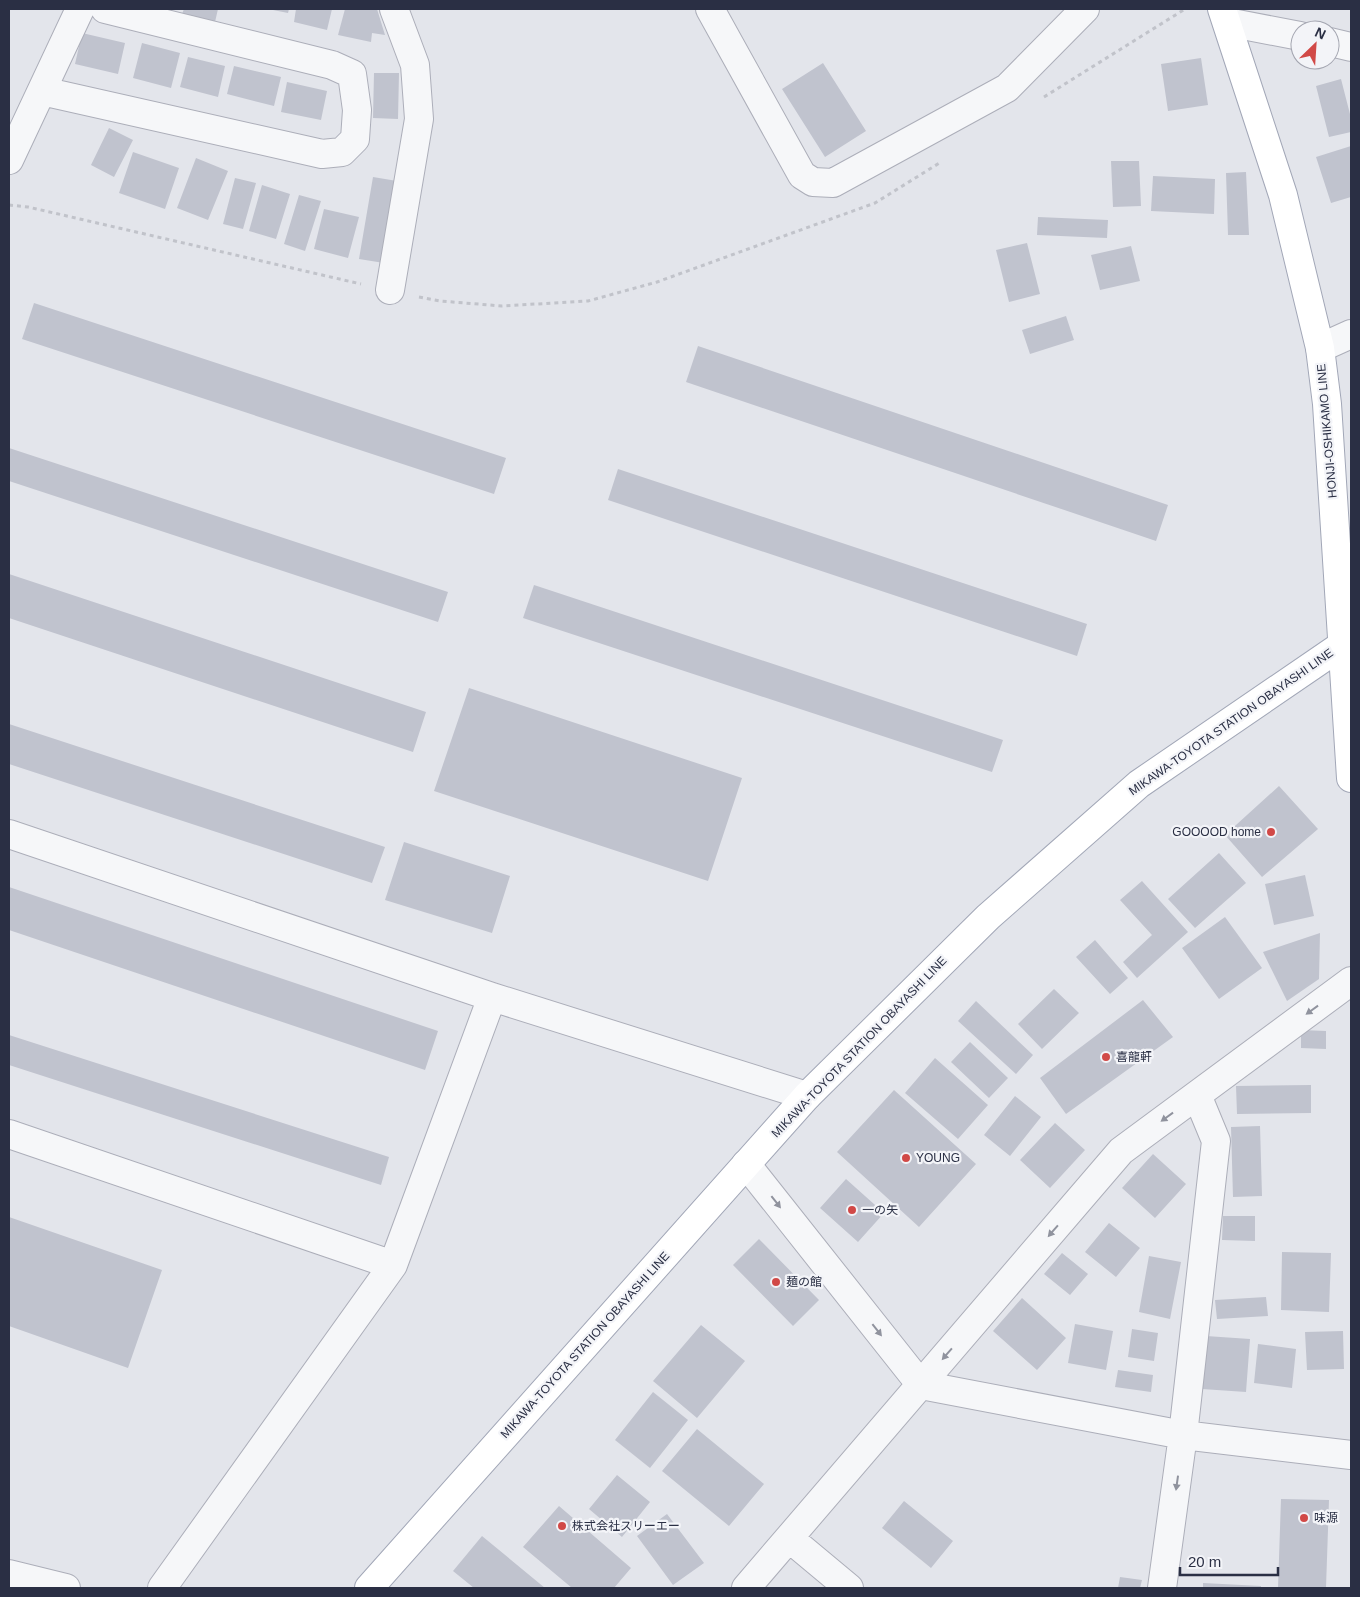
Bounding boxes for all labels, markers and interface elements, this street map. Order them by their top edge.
north arrow [1290,20,1340,70]
text: N [1313,24,1328,43]
street label: HONJI-OSHIKAMO LINE [1314,363,1340,499]
street label: MIKAWA-TOYOTA STATION OBAYASHI LINE [1126,646,1336,798]
place label: GOOOOD home [1172,825,1261,839]
marker: GOOOOD home [1265,826,1277,838]
street label: MIKAWA-TOYOTA STATION OBAYASHI LINE [769,954,949,1140]
one-way arrow [1305,1005,1319,1015]
place label: 喜龍軒 [1116,1050,1152,1064]
marker: 喜龍軒 [1100,1051,1112,1063]
one-way arrow [1160,1112,1174,1122]
place label: YOUNG [916,1151,960,1165]
marker: YOUNG [900,1152,912,1164]
one-way arrow [771,1196,782,1209]
place label: 一の矢 [862,1203,898,1217]
marker: 一の矢 [846,1204,858,1216]
one-way arrow [1047,1224,1058,1237]
street label: MIKAWA-TOYOTA STATION OBAYASHI LINE [498,1249,672,1441]
place label: 麺の館 [786,1275,822,1289]
marker: 麺の館 [770,1276,782,1288]
one-way arrow [872,1323,883,1336]
one-way arrow [941,1348,953,1360]
one-way arrow [1172,1476,1180,1492]
place label: 味源 [1314,1511,1338,1525]
marker: 味源 [1298,1512,1310,1524]
place label: 株式会社スリーエー [572,1519,680,1533]
marker: 株式会社スリーエー [556,1520,568,1532]
scale bar [1180,1544,1278,1576]
text: 20 m [1188,1553,1221,1570]

